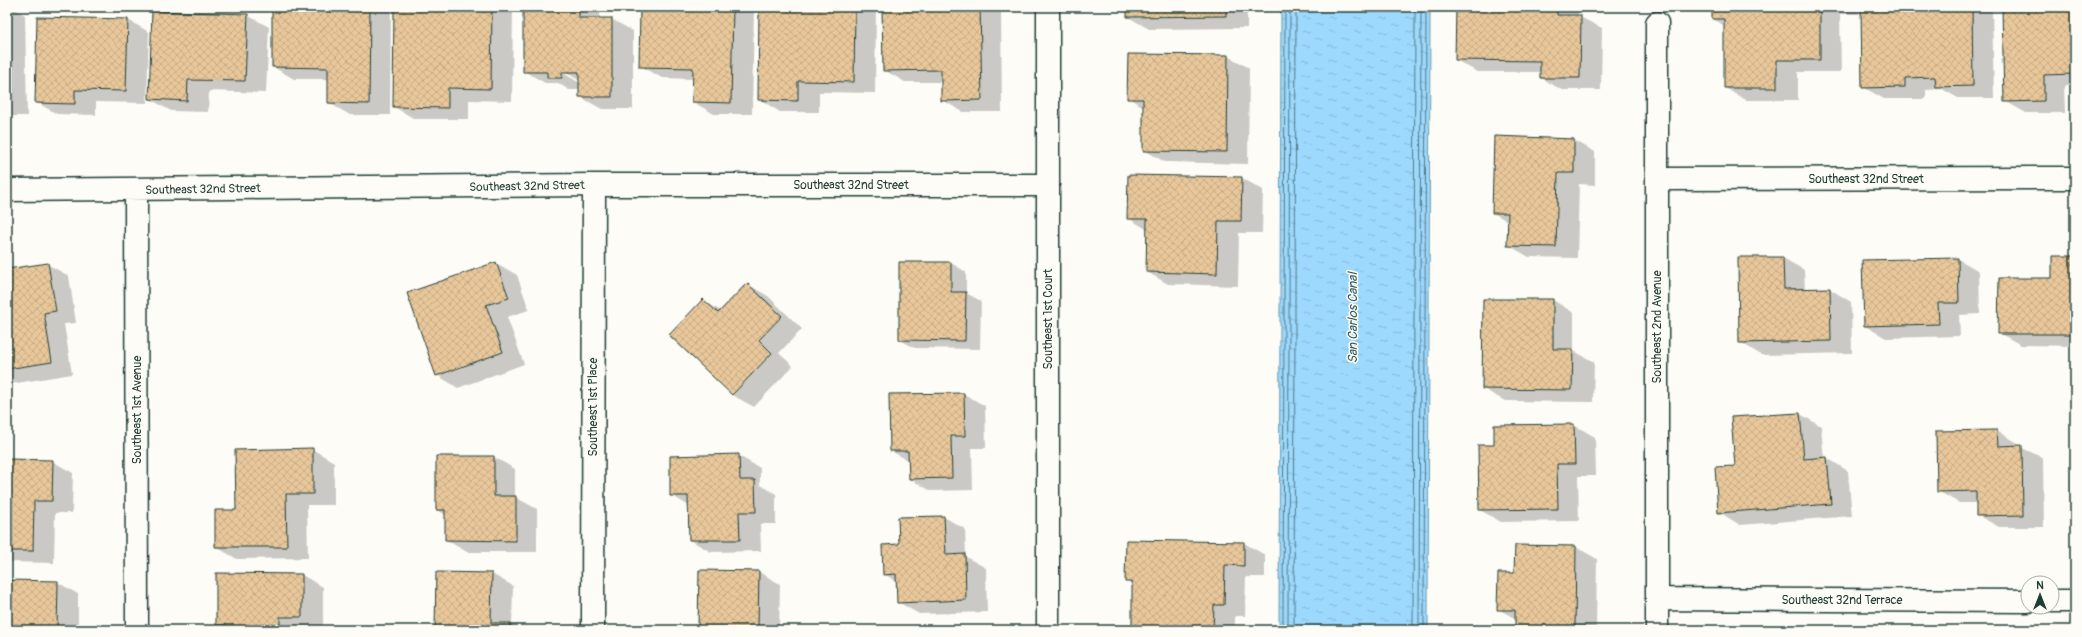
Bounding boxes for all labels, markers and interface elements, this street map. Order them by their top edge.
street label: Southeast 32nd Street [1808,172,1924,187]
street label: Southeast 32nd Street [469,178,585,195]
street label: Southeast 32nd Street [793,178,909,193]
street label: Southeast 32nd Street [145,181,261,198]
street label: Southeast 1st Court [1041,268,1056,369]
street label: Southeast 2nd Avenue [1650,270,1665,384]
water label: San Carlos Canal [1345,271,1361,364]
street label: Southeast 1st Avenue [130,356,145,464]
street label: Southeast 1st Place [586,358,601,456]
north arrow [2020,575,2060,615]
text: N [2036,579,2044,592]
street label: Southeast 32nd Terrace [1782,593,1903,608]

